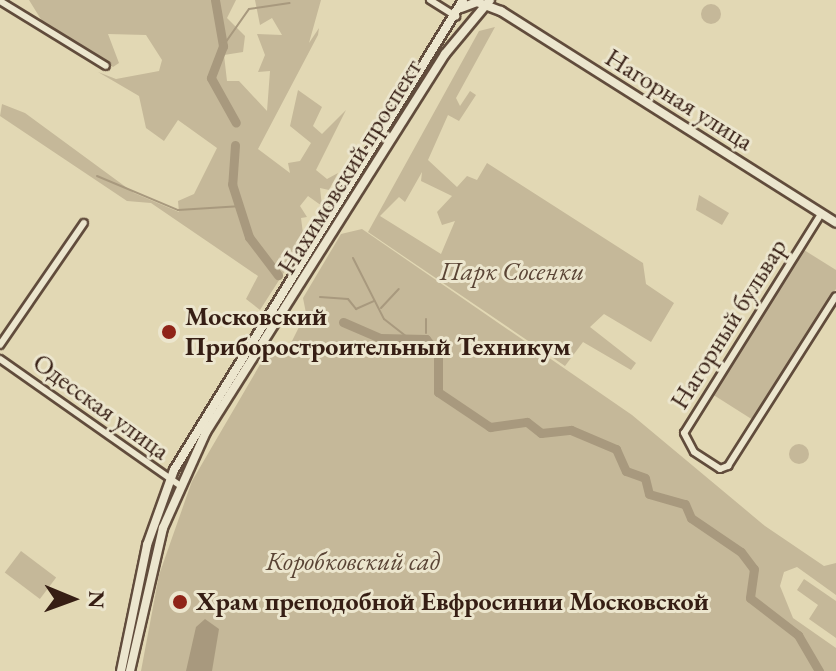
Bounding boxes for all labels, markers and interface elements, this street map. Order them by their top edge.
street label: Нагорная улица [599,42,759,158]
street label: Нахимовский проспект [271,54,429,280]
street label: Нагорный бульвар [664,233,794,415]
park label: Парк Сосенки [440,256,584,288]
place label: Московский Приборостроительный Техникум [185,301,571,362]
marker: Московский Приборостроительный Техникум [160,323,178,341]
street label: Одесская улица [27,347,175,467]
park label: Коробковский сад [266,546,440,578]
north arrow [32,559,112,639]
place label: Храм преподобной Евфросинии Московской [196,586,709,618]
text: N [82,590,111,609]
marker: Храм преподобной Евфросинии Московской [171,593,189,611]

